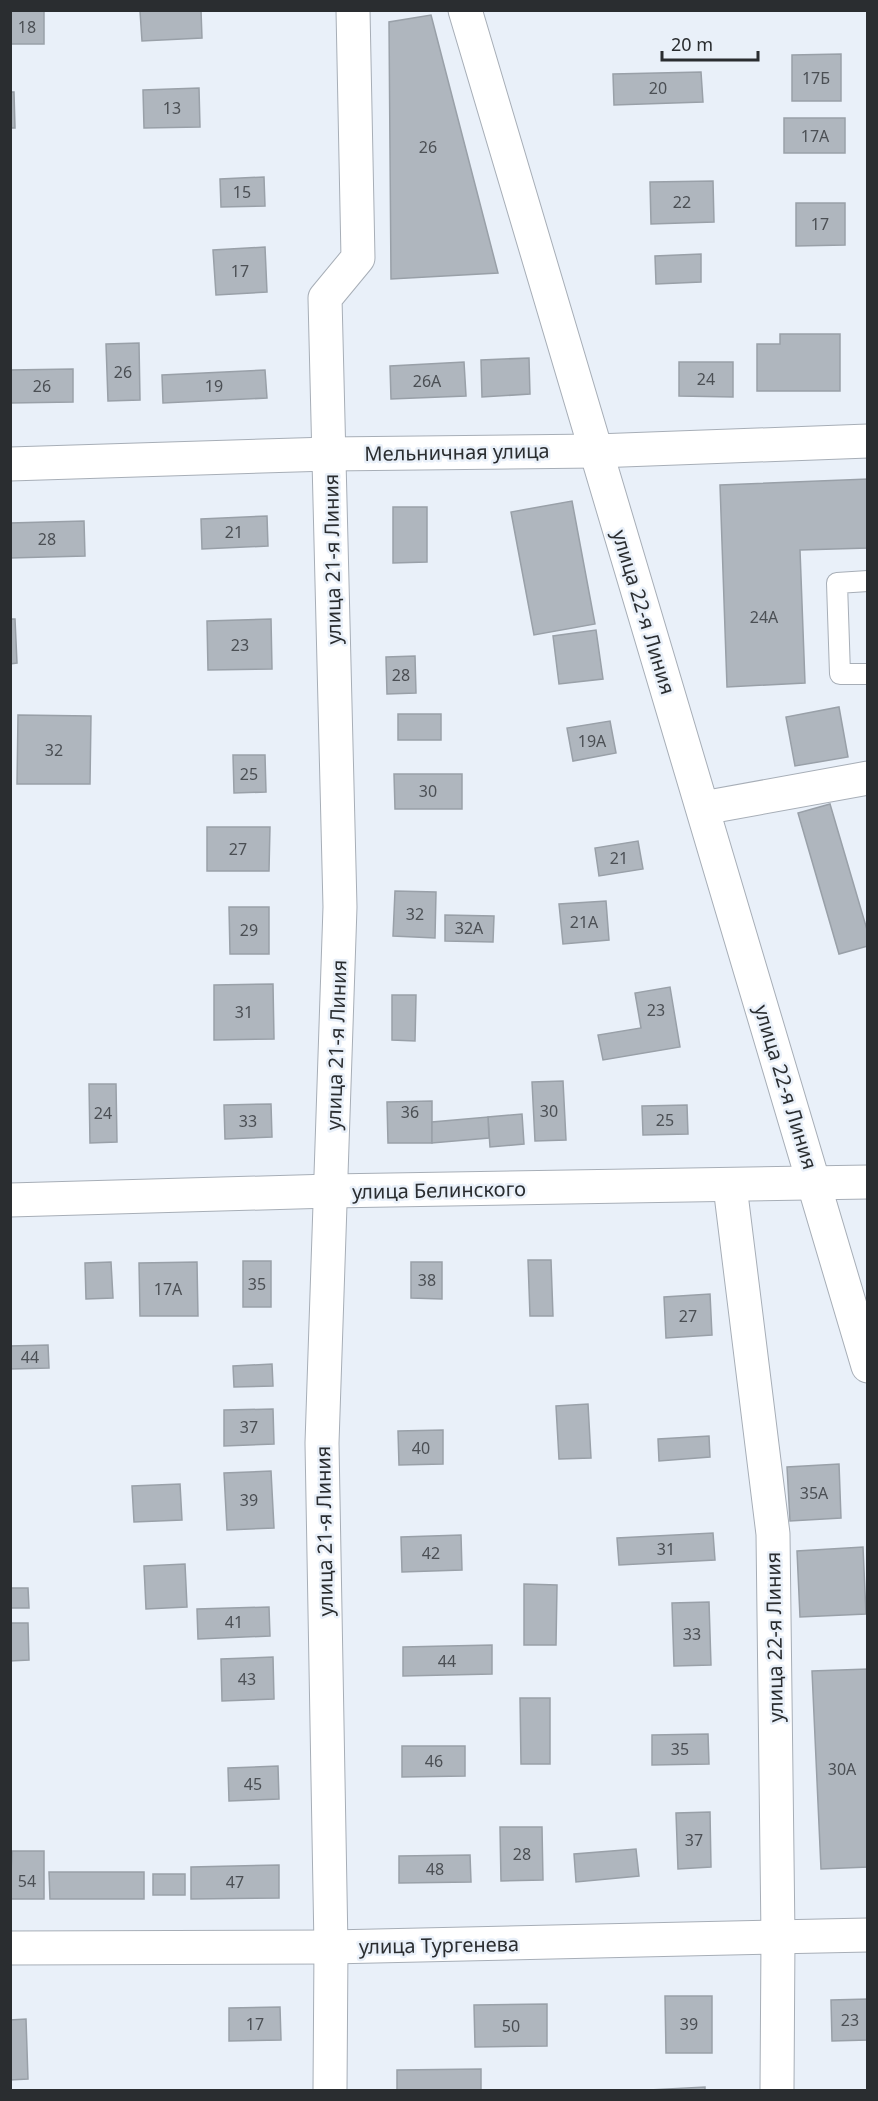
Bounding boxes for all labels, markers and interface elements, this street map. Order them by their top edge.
house number: 18 [18,16,36,38]
scale bar [662,24,758,62]
text: 20 m [671,32,713,56]
house number: 17Б [802,67,830,89]
house number: 20 [649,77,667,99]
house number: 13 [163,97,181,119]
house number: 17А [801,125,830,147]
house number: 26 [419,136,437,158]
house number: 15 [233,181,251,203]
house number: 22 [673,191,691,213]
house number: 17 [811,213,829,235]
house number: 17 [231,260,249,282]
house number: 26 [114,361,132,383]
house number: 24 [697,368,715,390]
house number: 26А [413,370,442,392]
house number: 26 [33,375,51,397]
house number: 19 [205,375,223,397]
street label: Мельничная улица [364,437,550,467]
street label: улица 21-я Линия [317,473,347,645]
house number: 21 [225,521,243,543]
street label: улица 22-я Линия [606,526,682,698]
house number: 28 [38,528,56,550]
house number: 24А [750,606,779,628]
house number: 23 [231,634,249,656]
house number: 28 [392,664,410,686]
house number: 19А [578,730,607,752]
house number: 32 [45,739,63,761]
house number: 25 [240,763,258,785]
house number: 30 [419,780,437,802]
house number: 27 [229,838,247,860]
house number: 21 [610,847,628,869]
house number: 32 [406,903,424,925]
house number: 21А [570,911,599,933]
house number: 32А [455,917,484,939]
house number: 29 [240,919,258,941]
street label: улица 21-я Линия [320,959,352,1131]
house number: 23 [647,999,665,1021]
house number: 31 [235,1001,253,1023]
street label: улица 22-я Линия [748,1001,824,1173]
house number: 30 [540,1100,558,1122]
house number: 36 [401,1101,419,1123]
house number: 24 [94,1102,112,1124]
house number: 25 [656,1109,674,1131]
house number: 33 [239,1110,257,1132]
street label: улица Белинского [352,1175,526,1205]
house number: 38 [418,1269,436,1291]
house number: 35 [248,1273,266,1295]
house number: 17А [154,1278,183,1300]
house number: 27 [679,1305,697,1327]
house number: 44 [21,1346,39,1368]
house number: 37 [240,1416,258,1438]
house number: 40 [412,1437,430,1459]
street label: улица 21-я Линия [309,1445,339,1617]
house number: 35А [800,1482,829,1504]
house number: 39 [240,1489,258,1511]
house number: 31 [657,1538,675,1560]
house number: 42 [422,1542,440,1564]
street label: улица 22-я Линия [759,1551,789,1723]
house number: 41 [225,1611,243,1633]
house number: 33 [683,1623,701,1645]
house number: 44 [438,1650,456,1672]
house number: 43 [238,1668,256,1690]
house number: 35 [671,1738,689,1760]
house number: 46 [425,1750,443,1772]
house number: 30А [828,1758,857,1780]
house number: 45 [244,1773,262,1795]
house number: 37 [685,1829,703,1851]
house number: 28 [513,1843,531,1865]
house number: 48 [426,1858,444,1880]
house number: 54 [18,1870,36,1892]
house number: 47 [226,1871,244,1893]
street label: улица Тургенева [359,1930,519,1960]
house number: 23 [841,2009,859,2031]
house number: 17 [246,2013,264,2035]
house number: 39 [680,2013,698,2035]
house number: 50 [502,2015,520,2037]

